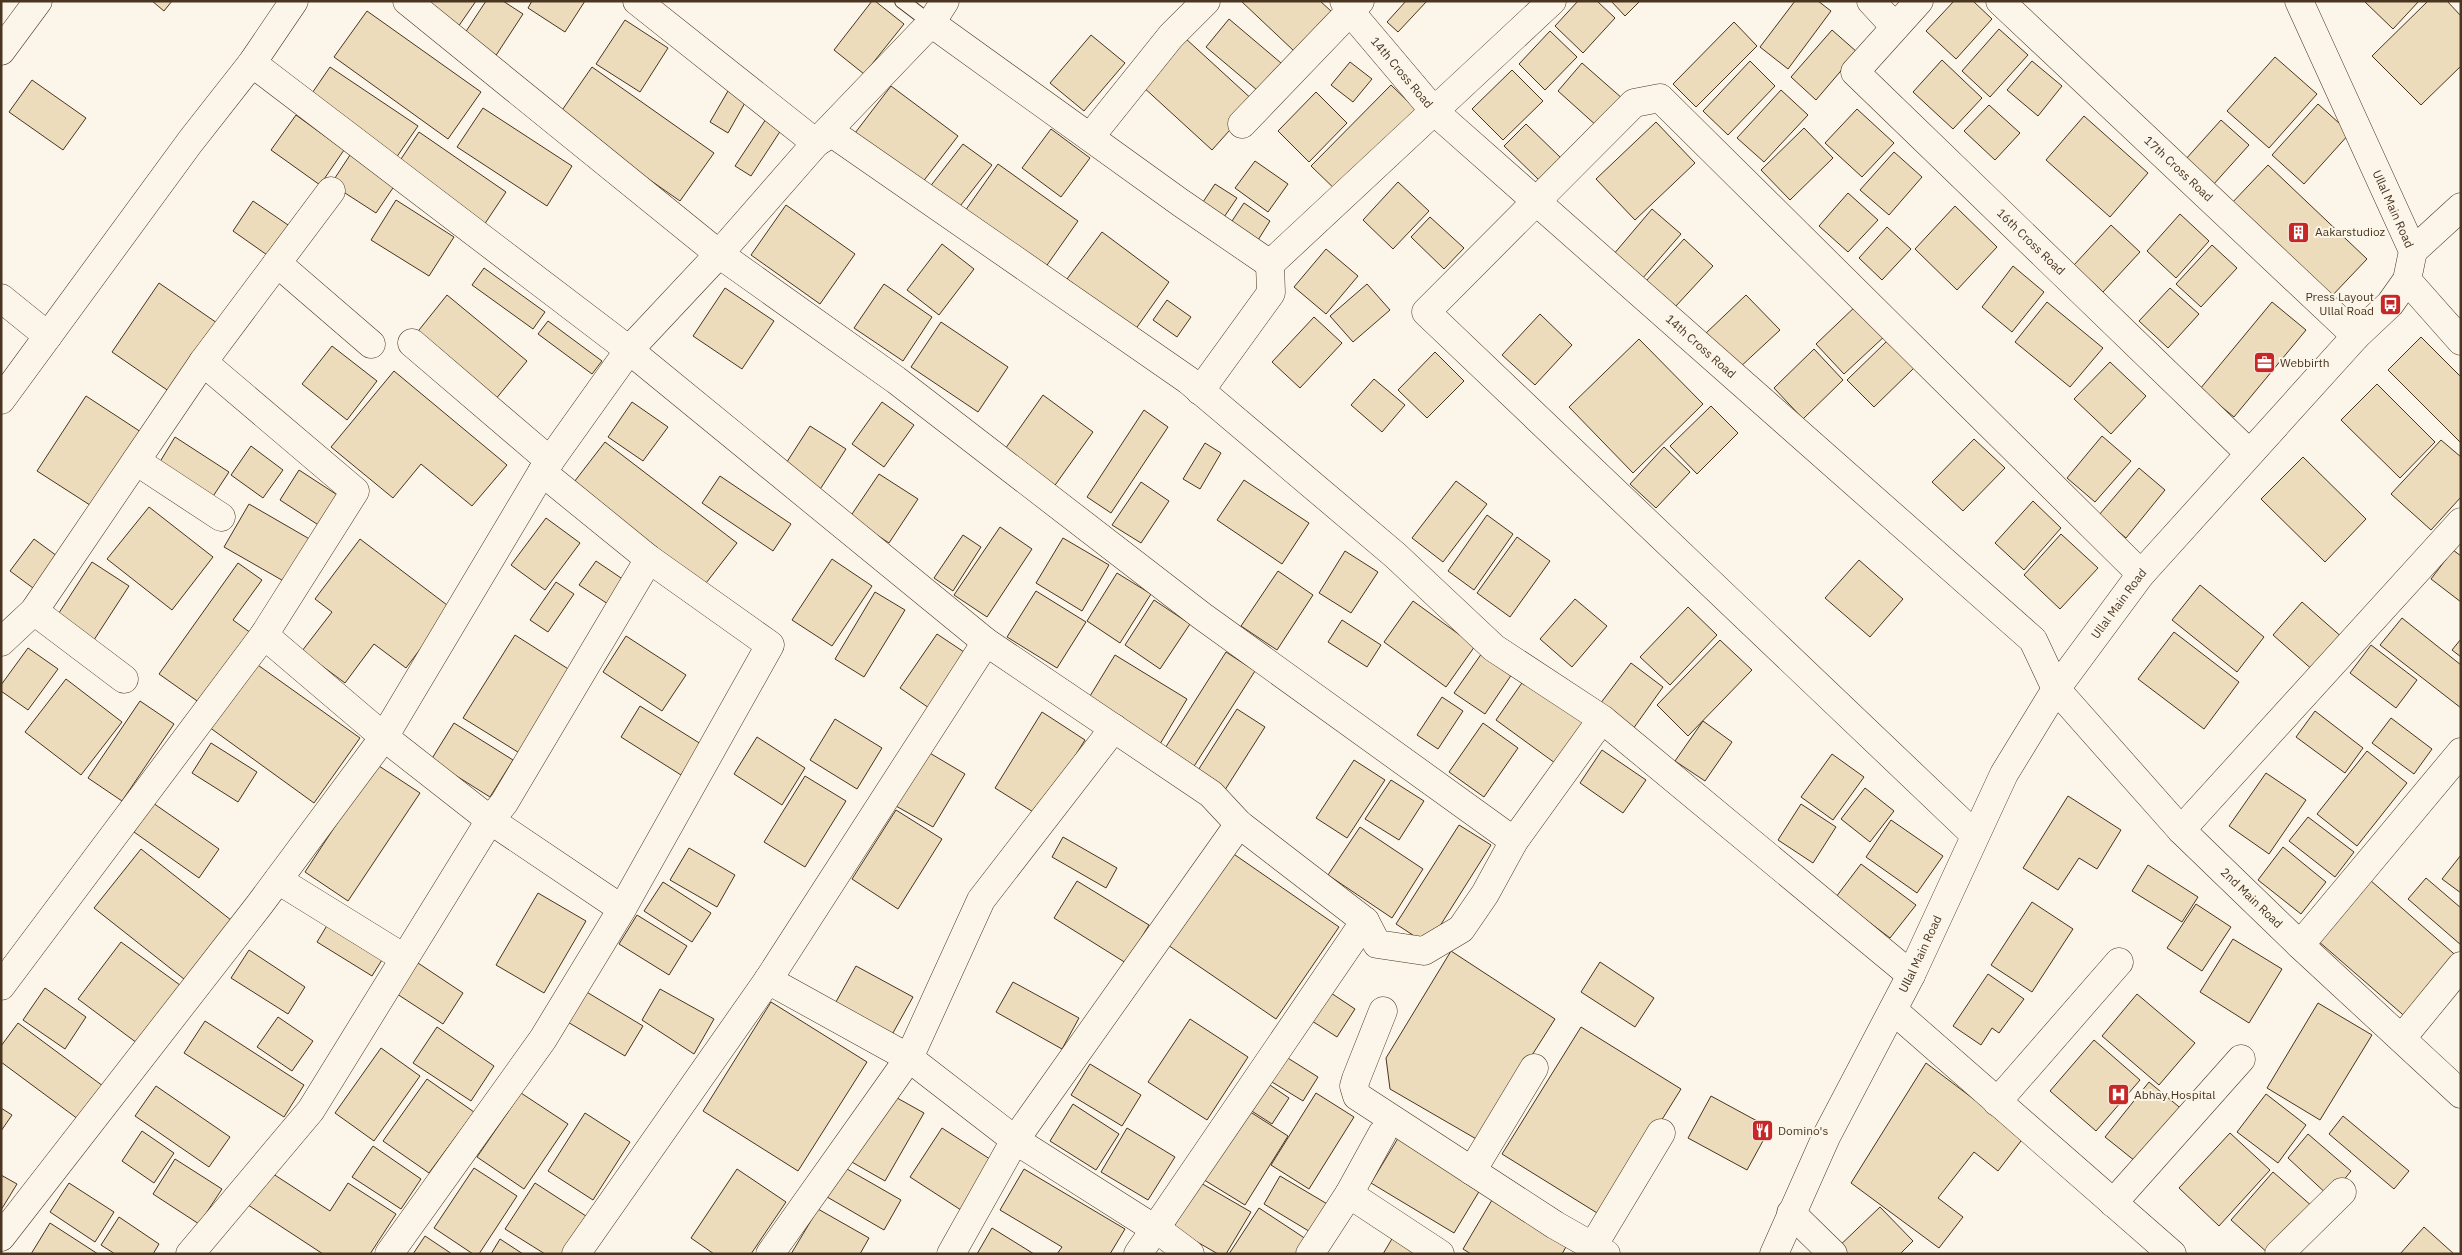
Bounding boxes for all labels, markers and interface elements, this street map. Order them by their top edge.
street label: 14th Cross Road [1368,33,1436,111]
street label: 17th Cross Road [2141,133,2216,204]
street label: Ullal Main Road [2370,168,2417,250]
street label: 16th Cross Road [1994,205,2068,278]
building icon: Aakarstudioz [2287,220,2311,244]
place label: Aakarstudioz [2315,224,2386,239]
place label: Press Layout Ullal Road [2305,289,2374,318]
bus stop icon: Press Layout Ullal Road [2378,292,2402,316]
street label: 14th Cross Road [1663,311,1739,381]
office icon: Webbirth [2252,351,2276,375]
place label: Webbirth [2280,355,2330,370]
street label: Ullal Main Road [2088,565,2149,642]
street label: 2nd Main Road [2218,864,2286,931]
street label: Ullal Main Road [1895,913,1945,995]
hospital icon: Abhay Hospital [2106,1083,2130,1107]
place label: Abhay Hospital [2134,1087,2216,1102]
restaurant icon: Domino's [1750,1119,1774,1143]
place label: Domino's [1778,1123,1828,1138]

